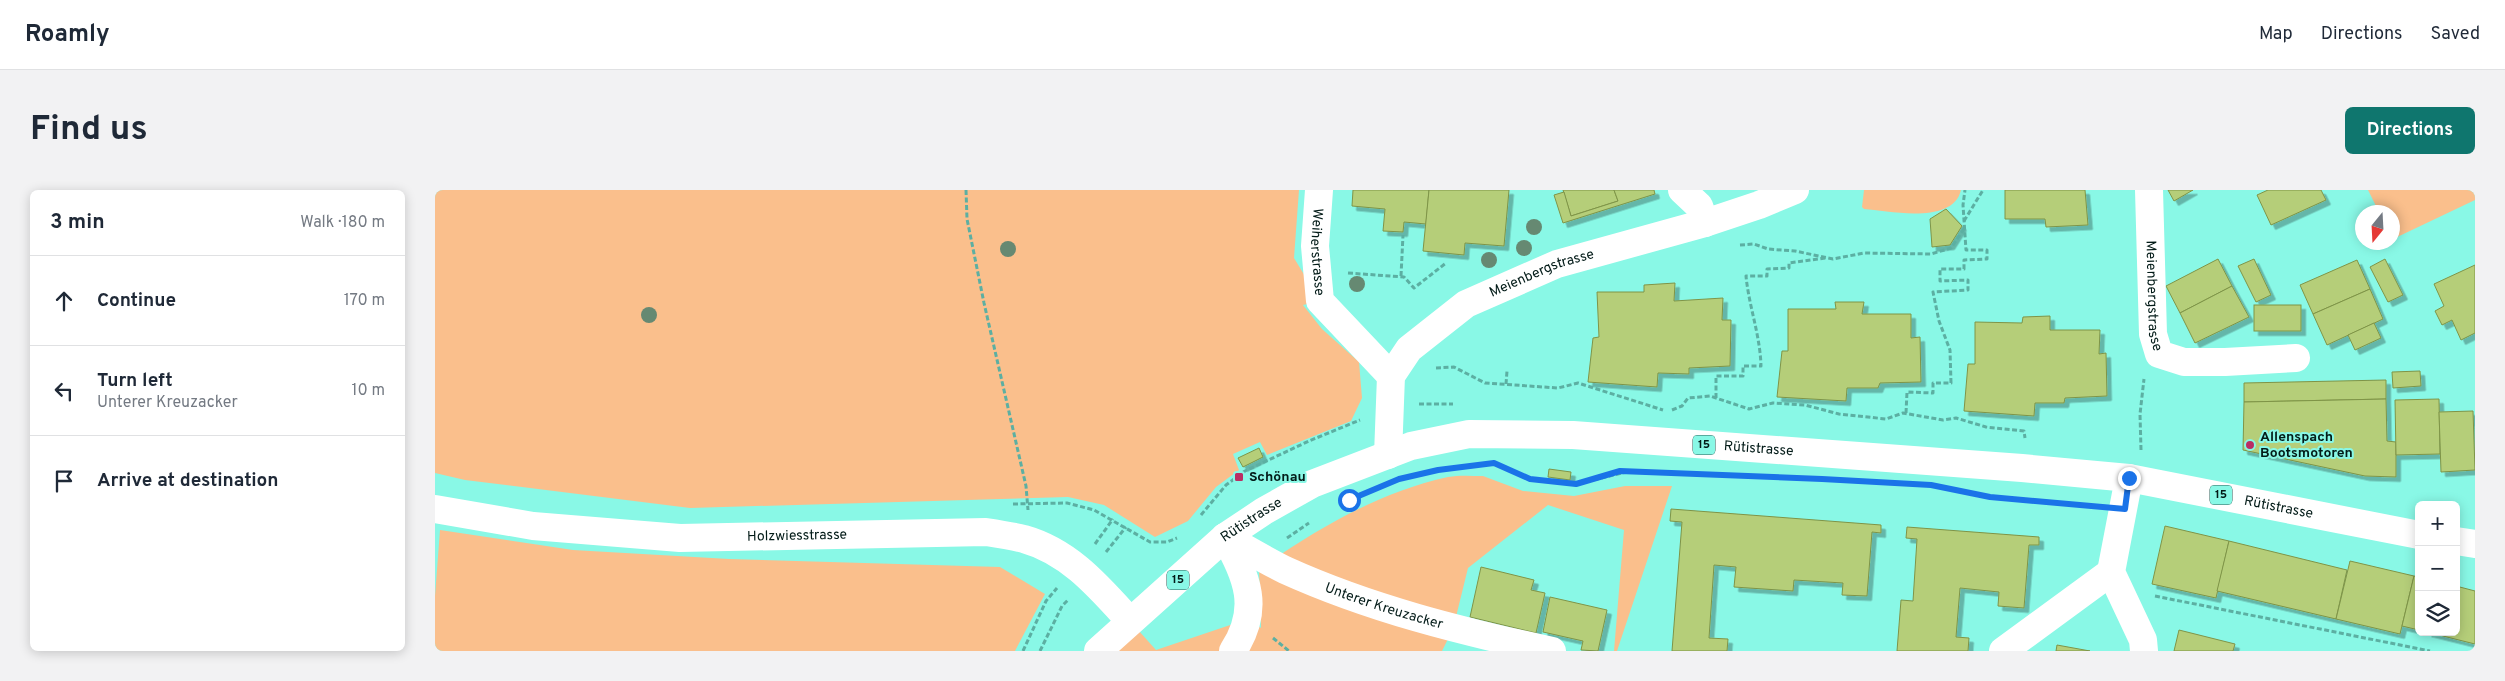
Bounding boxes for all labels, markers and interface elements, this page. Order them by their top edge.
text: Roamly [25,20,110,50]
text: Map [2259,23,2293,46]
text: Directions [2321,23,2403,46]
text: Saved [2431,23,2480,46]
button: Directions [2345,107,2475,154]
text: Find us [30,108,148,152]
north arrow [2355,205,2400,250]
street label: Weiherstrasse [1307,207,1328,296]
text: 3 min [50,209,105,236]
text: Walk · 180 m [300,213,385,233]
street label: Meienbergstrasse [2142,240,2166,353]
street label: Meienbergstrasse [1487,246,1596,301]
icon: ahead [50,287,78,315]
text: Continue [97,289,176,313]
text: 170 m [344,291,385,311]
text: Turn left [97,369,173,393]
icon: left [50,377,78,405]
text: 10 m [351,381,385,401]
text: Unterer Kreuzacker [97,393,238,413]
place label: Allenspach Bootsmotoren [2260,429,2353,462]
road number: 15 [1693,436,1715,454]
street label: Rütistrasse [1723,438,1794,460]
marker: Allenspach Bootsmotoren [2244,439,2256,451]
icon: arrive [50,467,78,495]
route end [2118,467,2141,490]
text: Arrive at destination [97,469,278,493]
place label: Schönau [1249,469,1306,486]
marker: Schönau [1233,471,1245,483]
road number: 15 [2210,486,2232,504]
route start [1338,489,1361,512]
street label: Rütistrasse [2243,492,2315,522]
street label: Rütistrasse [1217,494,1285,546]
map controls [2415,501,2460,636]
button: + [2415,501,2460,546]
street label: Holzwiesstrasse [747,526,847,545]
button: − [2415,546,2460,591]
road number: 15 [1167,570,1189,590]
street label: Unterer Kreuzacker [1322,579,1445,633]
button: layers [2415,591,2460,636]

